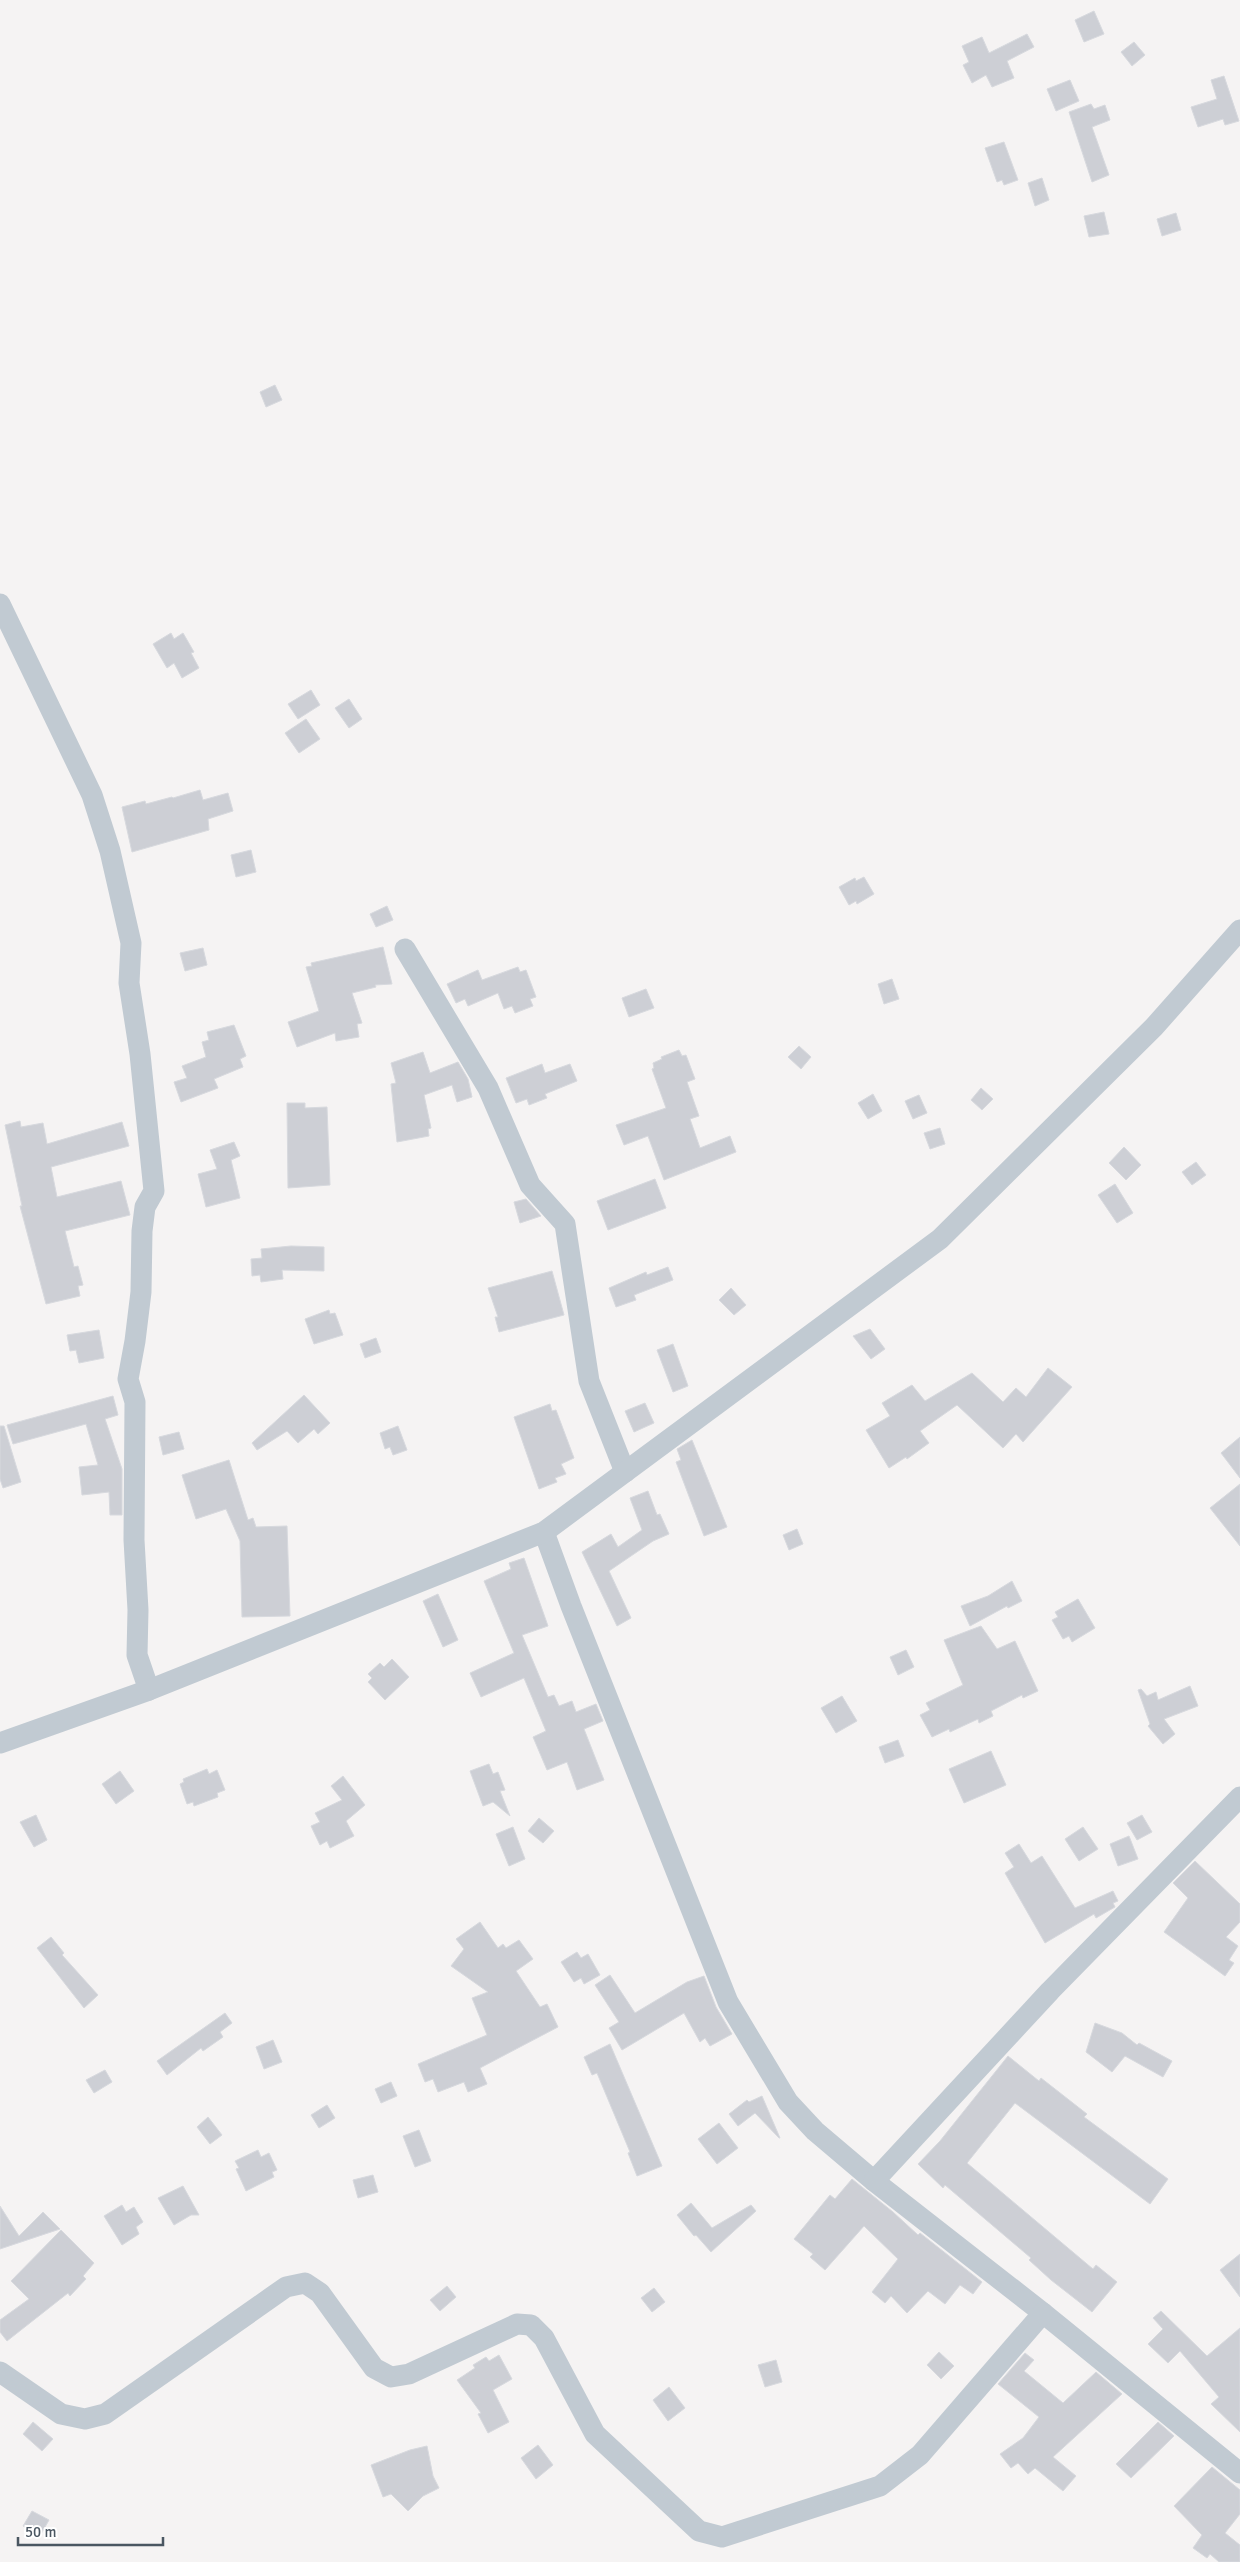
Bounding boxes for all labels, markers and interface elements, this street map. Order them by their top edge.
scale bar [18,2514,162,2546]
text: 50 m [25,2523,56,2541]

